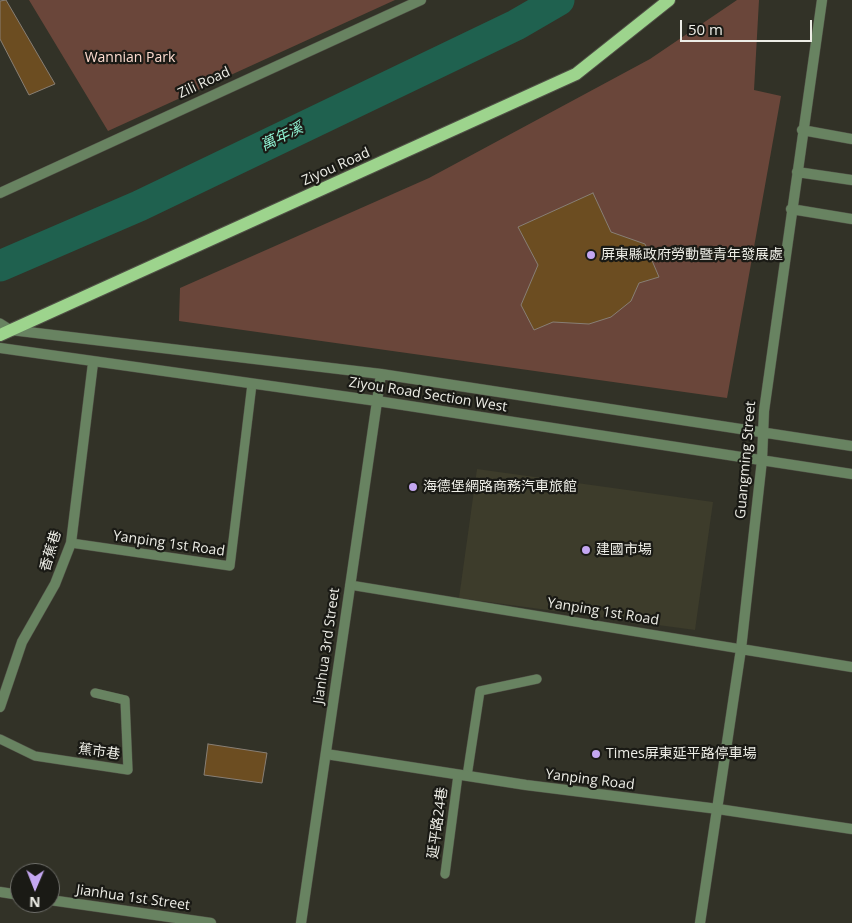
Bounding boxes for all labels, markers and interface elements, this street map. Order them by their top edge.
scale bar [682,10,814,42]
text: 50 m [688,19,723,39]
park label: Wannian Park [85,50,175,66]
street label: Zili Road [175,64,233,102]
water label: 萬年溪 [258,119,306,155]
street label: Ziyou Road [299,145,373,189]
place label: 屏東縣政府勞動暨青年發展處 [601,247,783,263]
marker: 屏東縣政府勞動暨青年發展處 [585,249,597,261]
street label: Ziyou Road Section West [348,374,508,416]
street label: Guangming Street [732,400,760,520]
place label: 海德堡網路商務汽車旅館 [423,479,577,495]
marker: 海德堡網路商務汽車旅館 [407,481,419,493]
street label: 香蕉巷 [37,528,65,574]
street label: Yanping 1st Road [112,528,226,560]
place label: 建國市場 [596,542,652,558]
marker: 建國市場 [580,544,592,556]
street label: Jianhua 3rd Street [311,587,343,705]
street label: Yanping 1st Road [546,595,660,629]
street label: 蕉市巷 [77,741,121,763]
place label: Times屏東延平路停車場 [606,746,757,762]
marker: Times屏東延平路停車場 [590,748,602,760]
street label: Yanping Road [545,766,635,794]
street label: 延平路24巷 [425,786,451,860]
north arrow [10,863,60,913]
street label: Jianhua 1st Street [75,882,191,914]
text: N [29,893,41,912]

